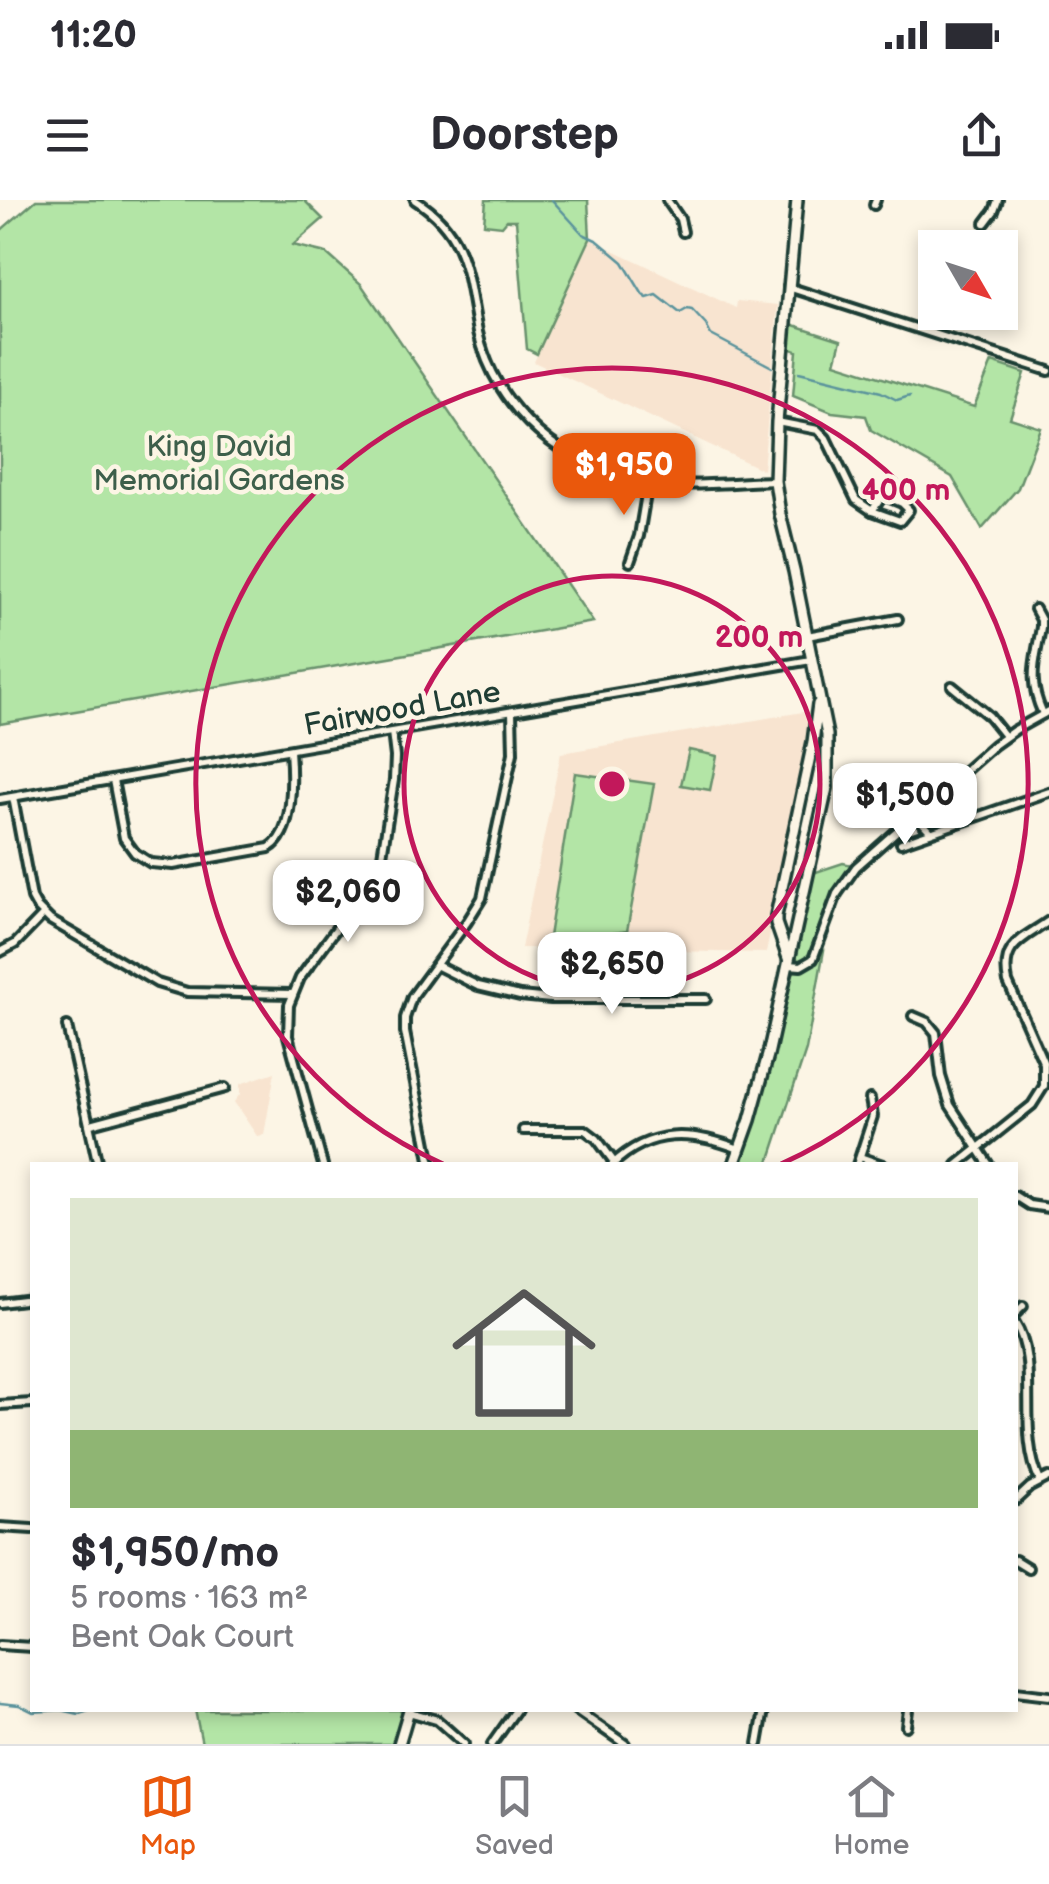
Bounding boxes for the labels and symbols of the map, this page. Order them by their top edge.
north arrow [918,230,1018,330]
park label: King David Memorial Gardens [93,429,345,499]
pin: $1,950 [543,433,705,518]
text: 400 m [862,473,950,509]
text: 200 m [715,620,803,656]
street label: Fairwood Lane [301,674,503,744]
pin: $1,500 [824,763,986,848]
centre of rings [594,766,630,802]
pin: $2,060 [267,860,429,945]
pin: $2,650 [531,932,693,1017]

